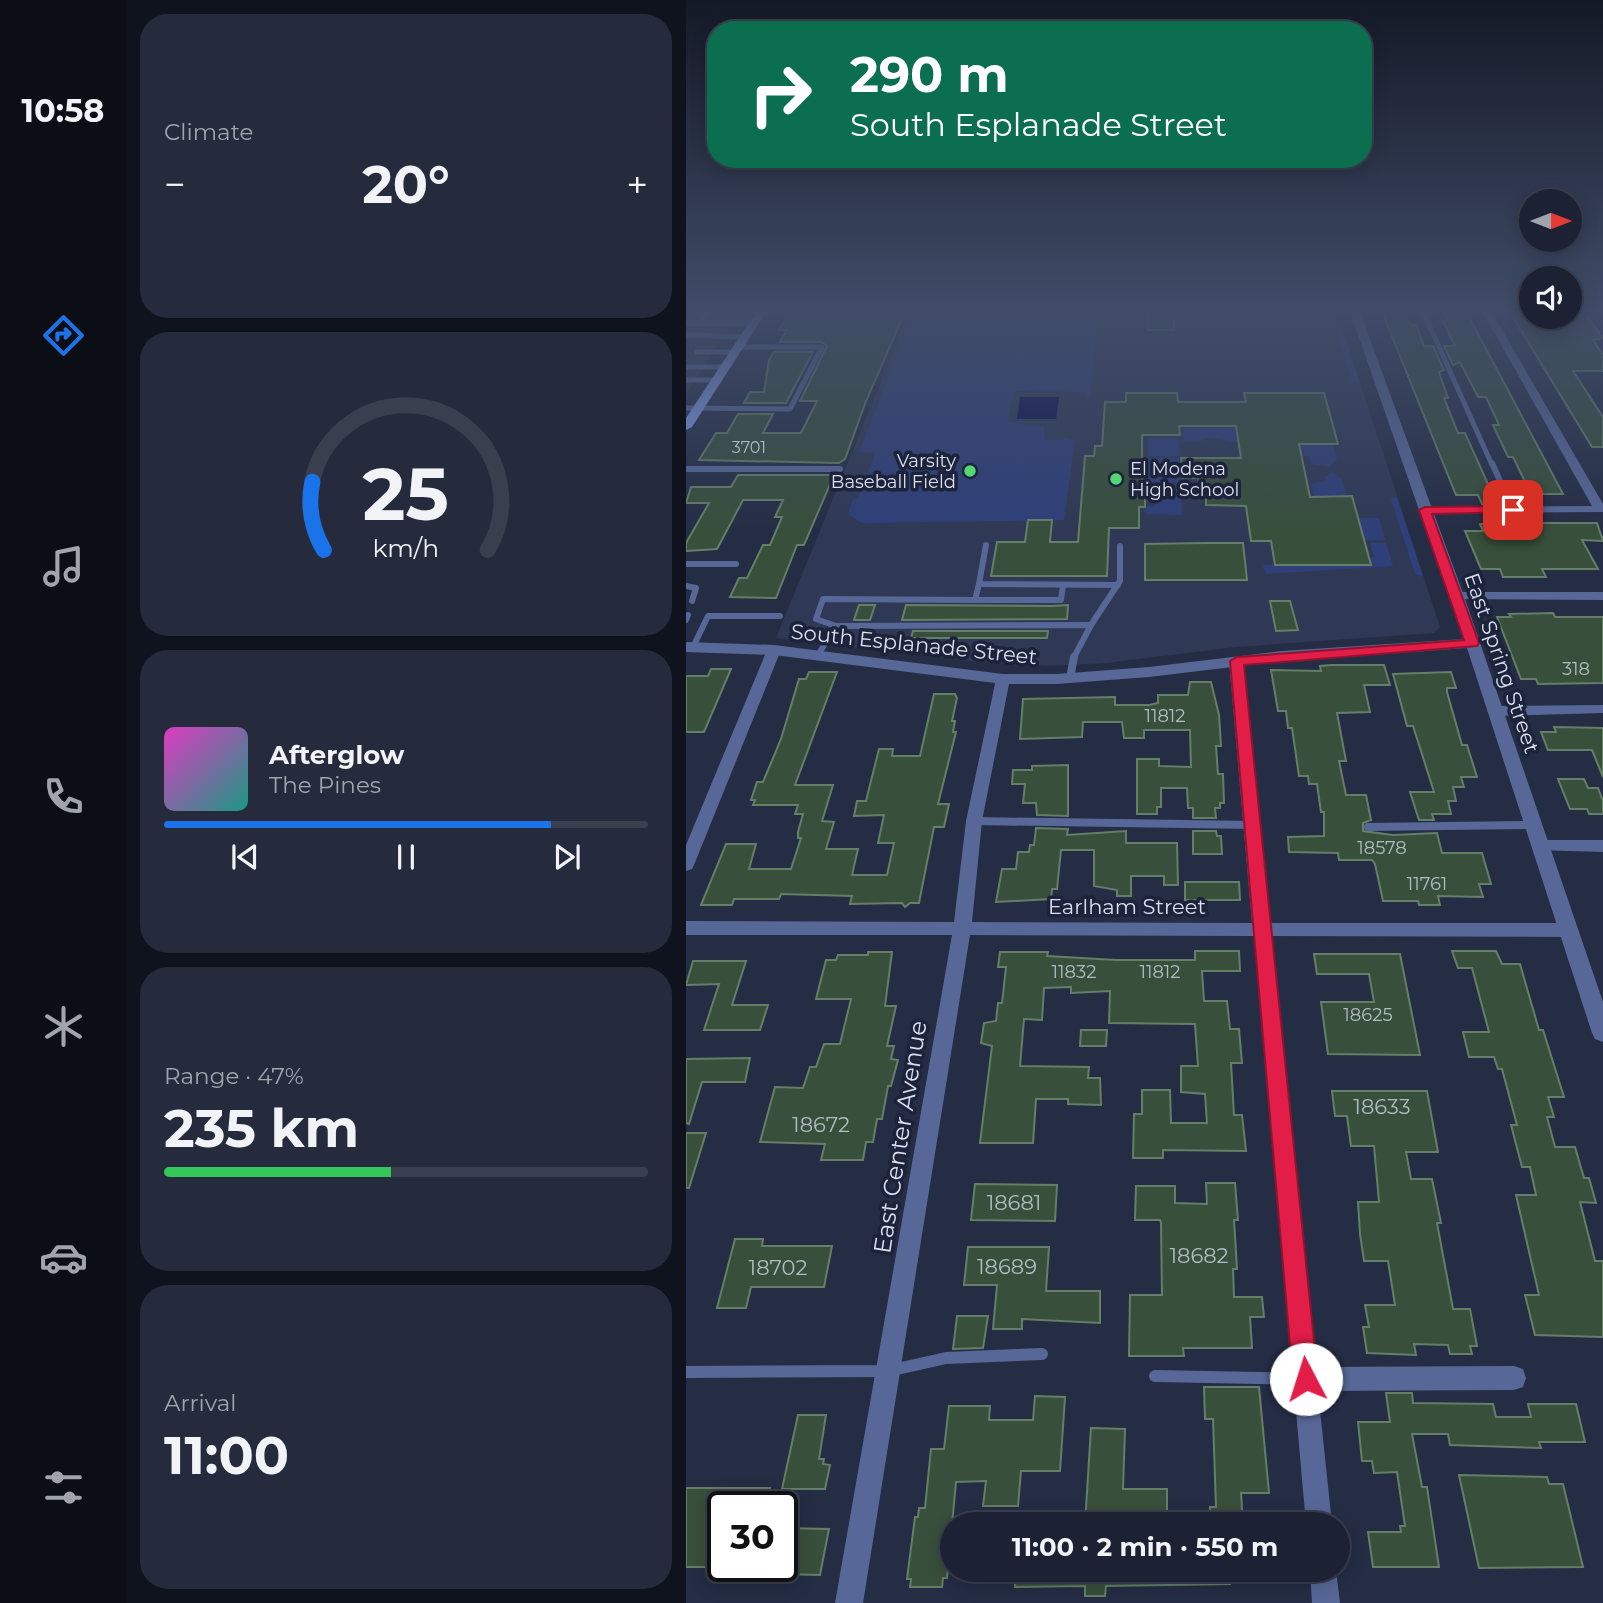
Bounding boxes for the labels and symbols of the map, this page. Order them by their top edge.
north arrow [1519,189,1582,252]
house number: 3701 [732,438,766,457]
place label: Varsity Baseball Field [831,450,956,493]
place label: El Modena High School [1130,458,1239,501]
marker: Varsity Baseball Field [962,463,978,479]
marker: El Modena High School [1108,471,1124,487]
pin [1483,480,1543,540]
street label: East Spring Street [1459,569,1545,757]
street label: South Esplanade Street [790,619,1038,669]
house number: 318 [1562,658,1590,680]
house number: 11812 [1144,705,1186,727]
house number: 18578 [1357,837,1407,859]
house number: 11761 [1407,873,1447,895]
street label: Earlham Street [1048,894,1206,919]
house number: 11832 [1052,961,1096,983]
house number: 11812 [1139,961,1181,983]
house number: 18625 [1343,1004,1393,1026]
street label: East Center Avenue [867,1019,933,1255]
house number: 18633 [1353,1094,1411,1119]
house number: 18672 [792,1112,850,1137]
house number: 18681 [987,1190,1041,1215]
house number: 18682 [1169,1243,1229,1268]
house number: 18689 [977,1254,1037,1279]
house number: 18702 [749,1255,807,1280]
position arrow [1269,1342,1343,1416]
speed limit sign: 30 [707,1491,798,1582]

